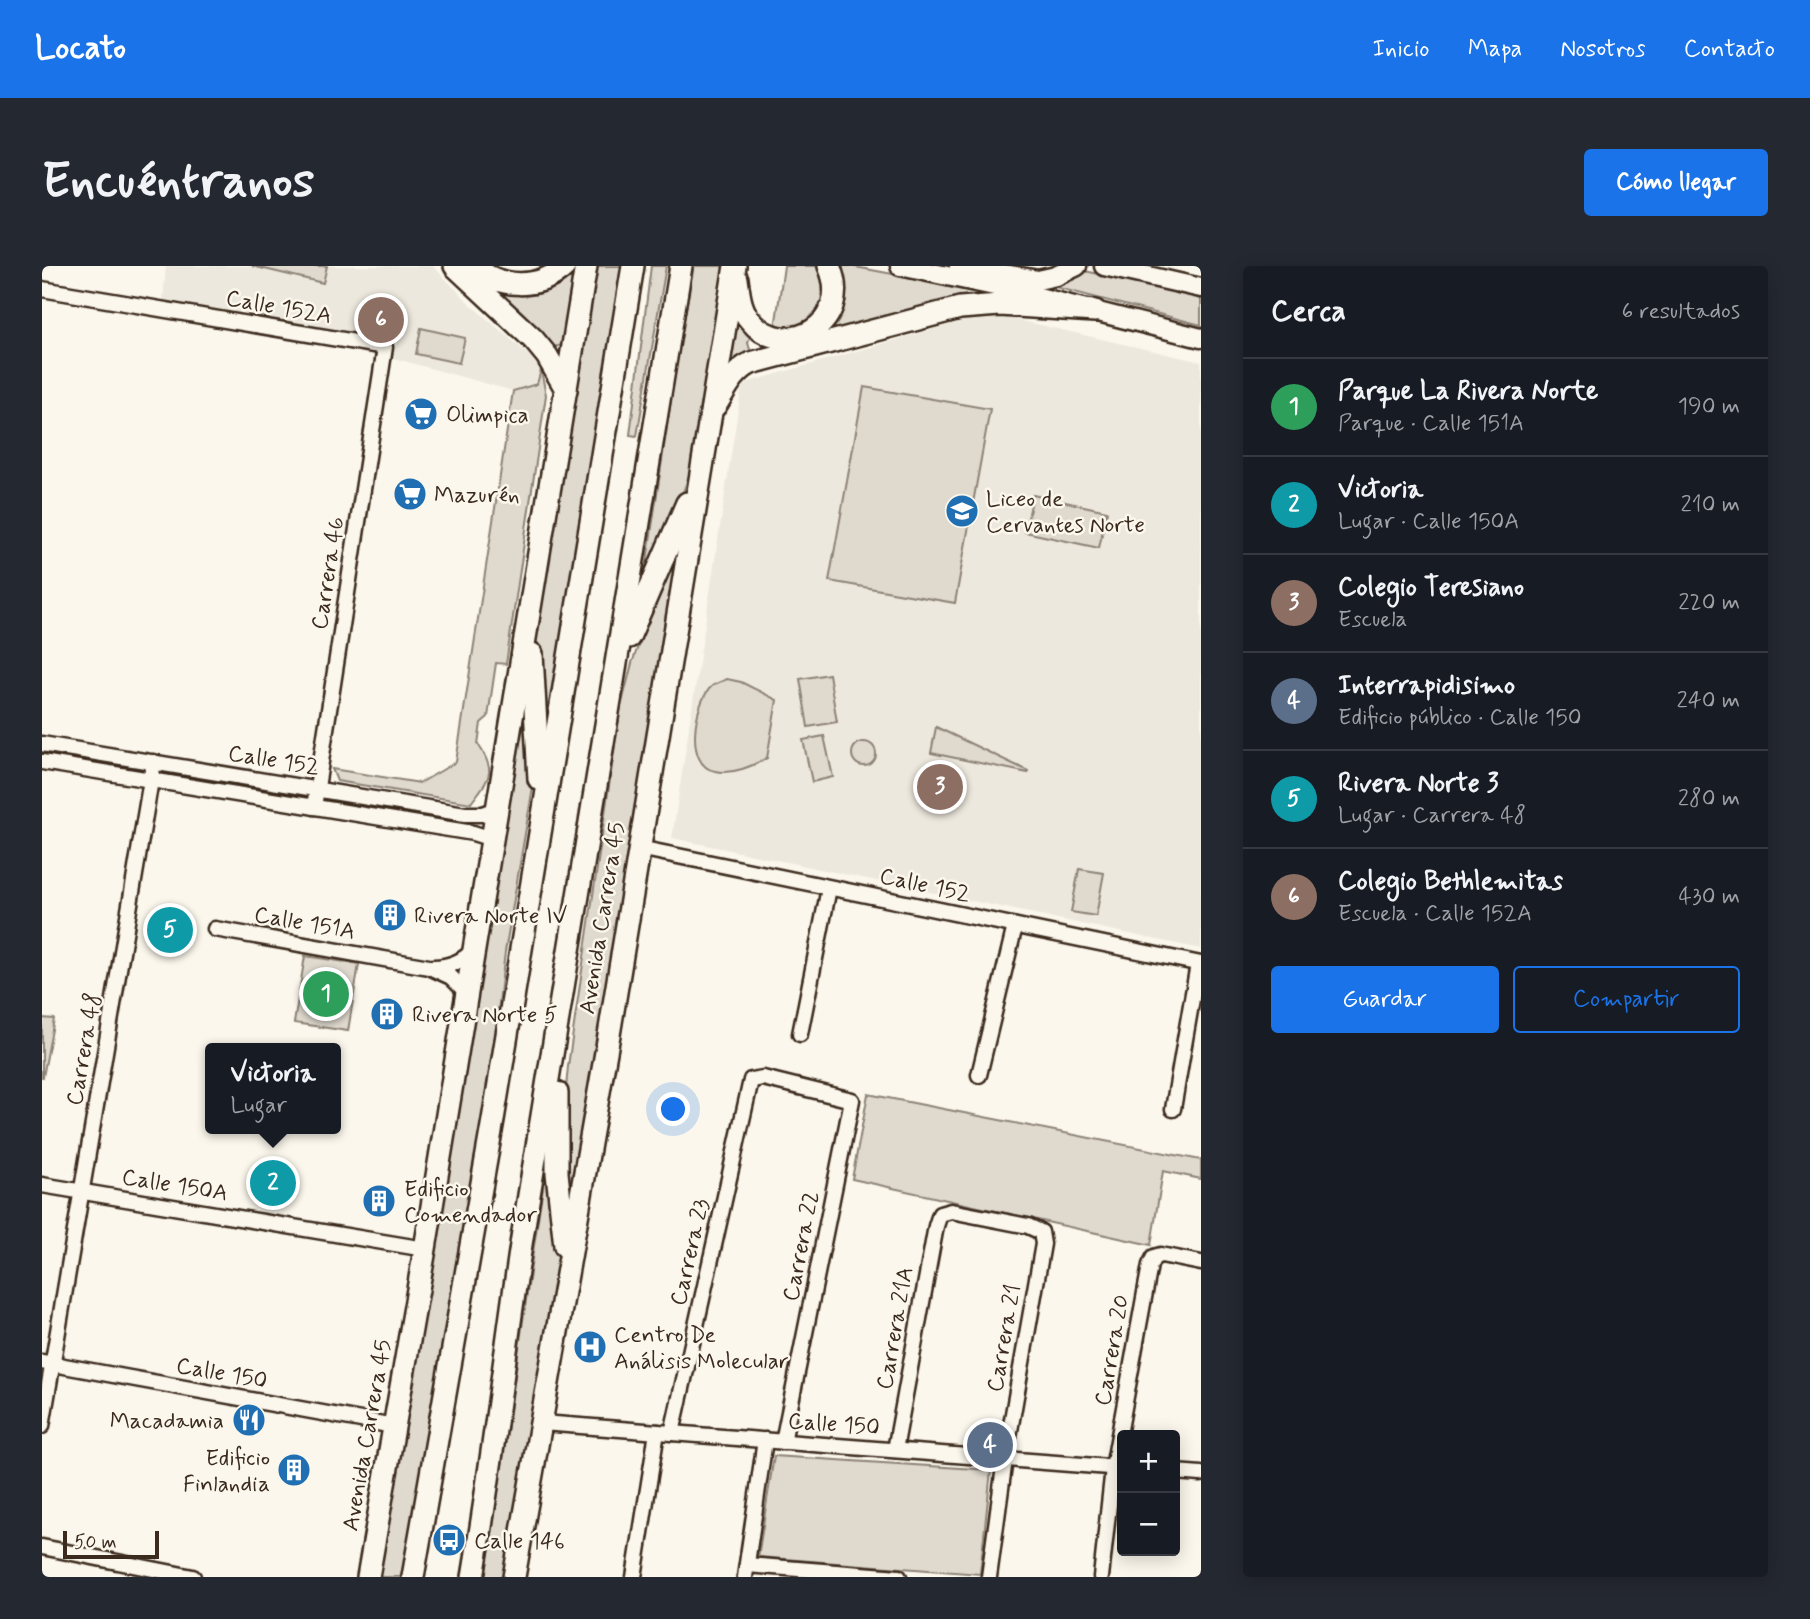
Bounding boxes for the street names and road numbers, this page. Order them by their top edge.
street label: Calle 152A [223,284,334,332]
street label: Carrera 46 [305,515,353,632]
street label: Calle 152 [226,739,322,783]
street label: Avenida Carrera 45 [573,820,633,1016]
street label: Calle 152 [877,862,973,910]
street label: Calle 151A [252,900,358,948]
street label: Carrera 48 [60,991,110,1108]
street label: Calle 150A [119,1163,230,1209]
street label: Carrera 22 [777,1189,827,1304]
street label: Carrera 23 [664,1196,718,1309]
street label: Carrera 21A [870,1265,922,1392]
street label: Carrera 21 [981,1282,1029,1395]
street label: Carrera 20 [1088,1292,1137,1408]
street label: Avenida Carrera 45 [336,1337,400,1533]
street label: Calle 150 [174,1351,270,1397]
street label: Calle 150 [787,1407,881,1443]

